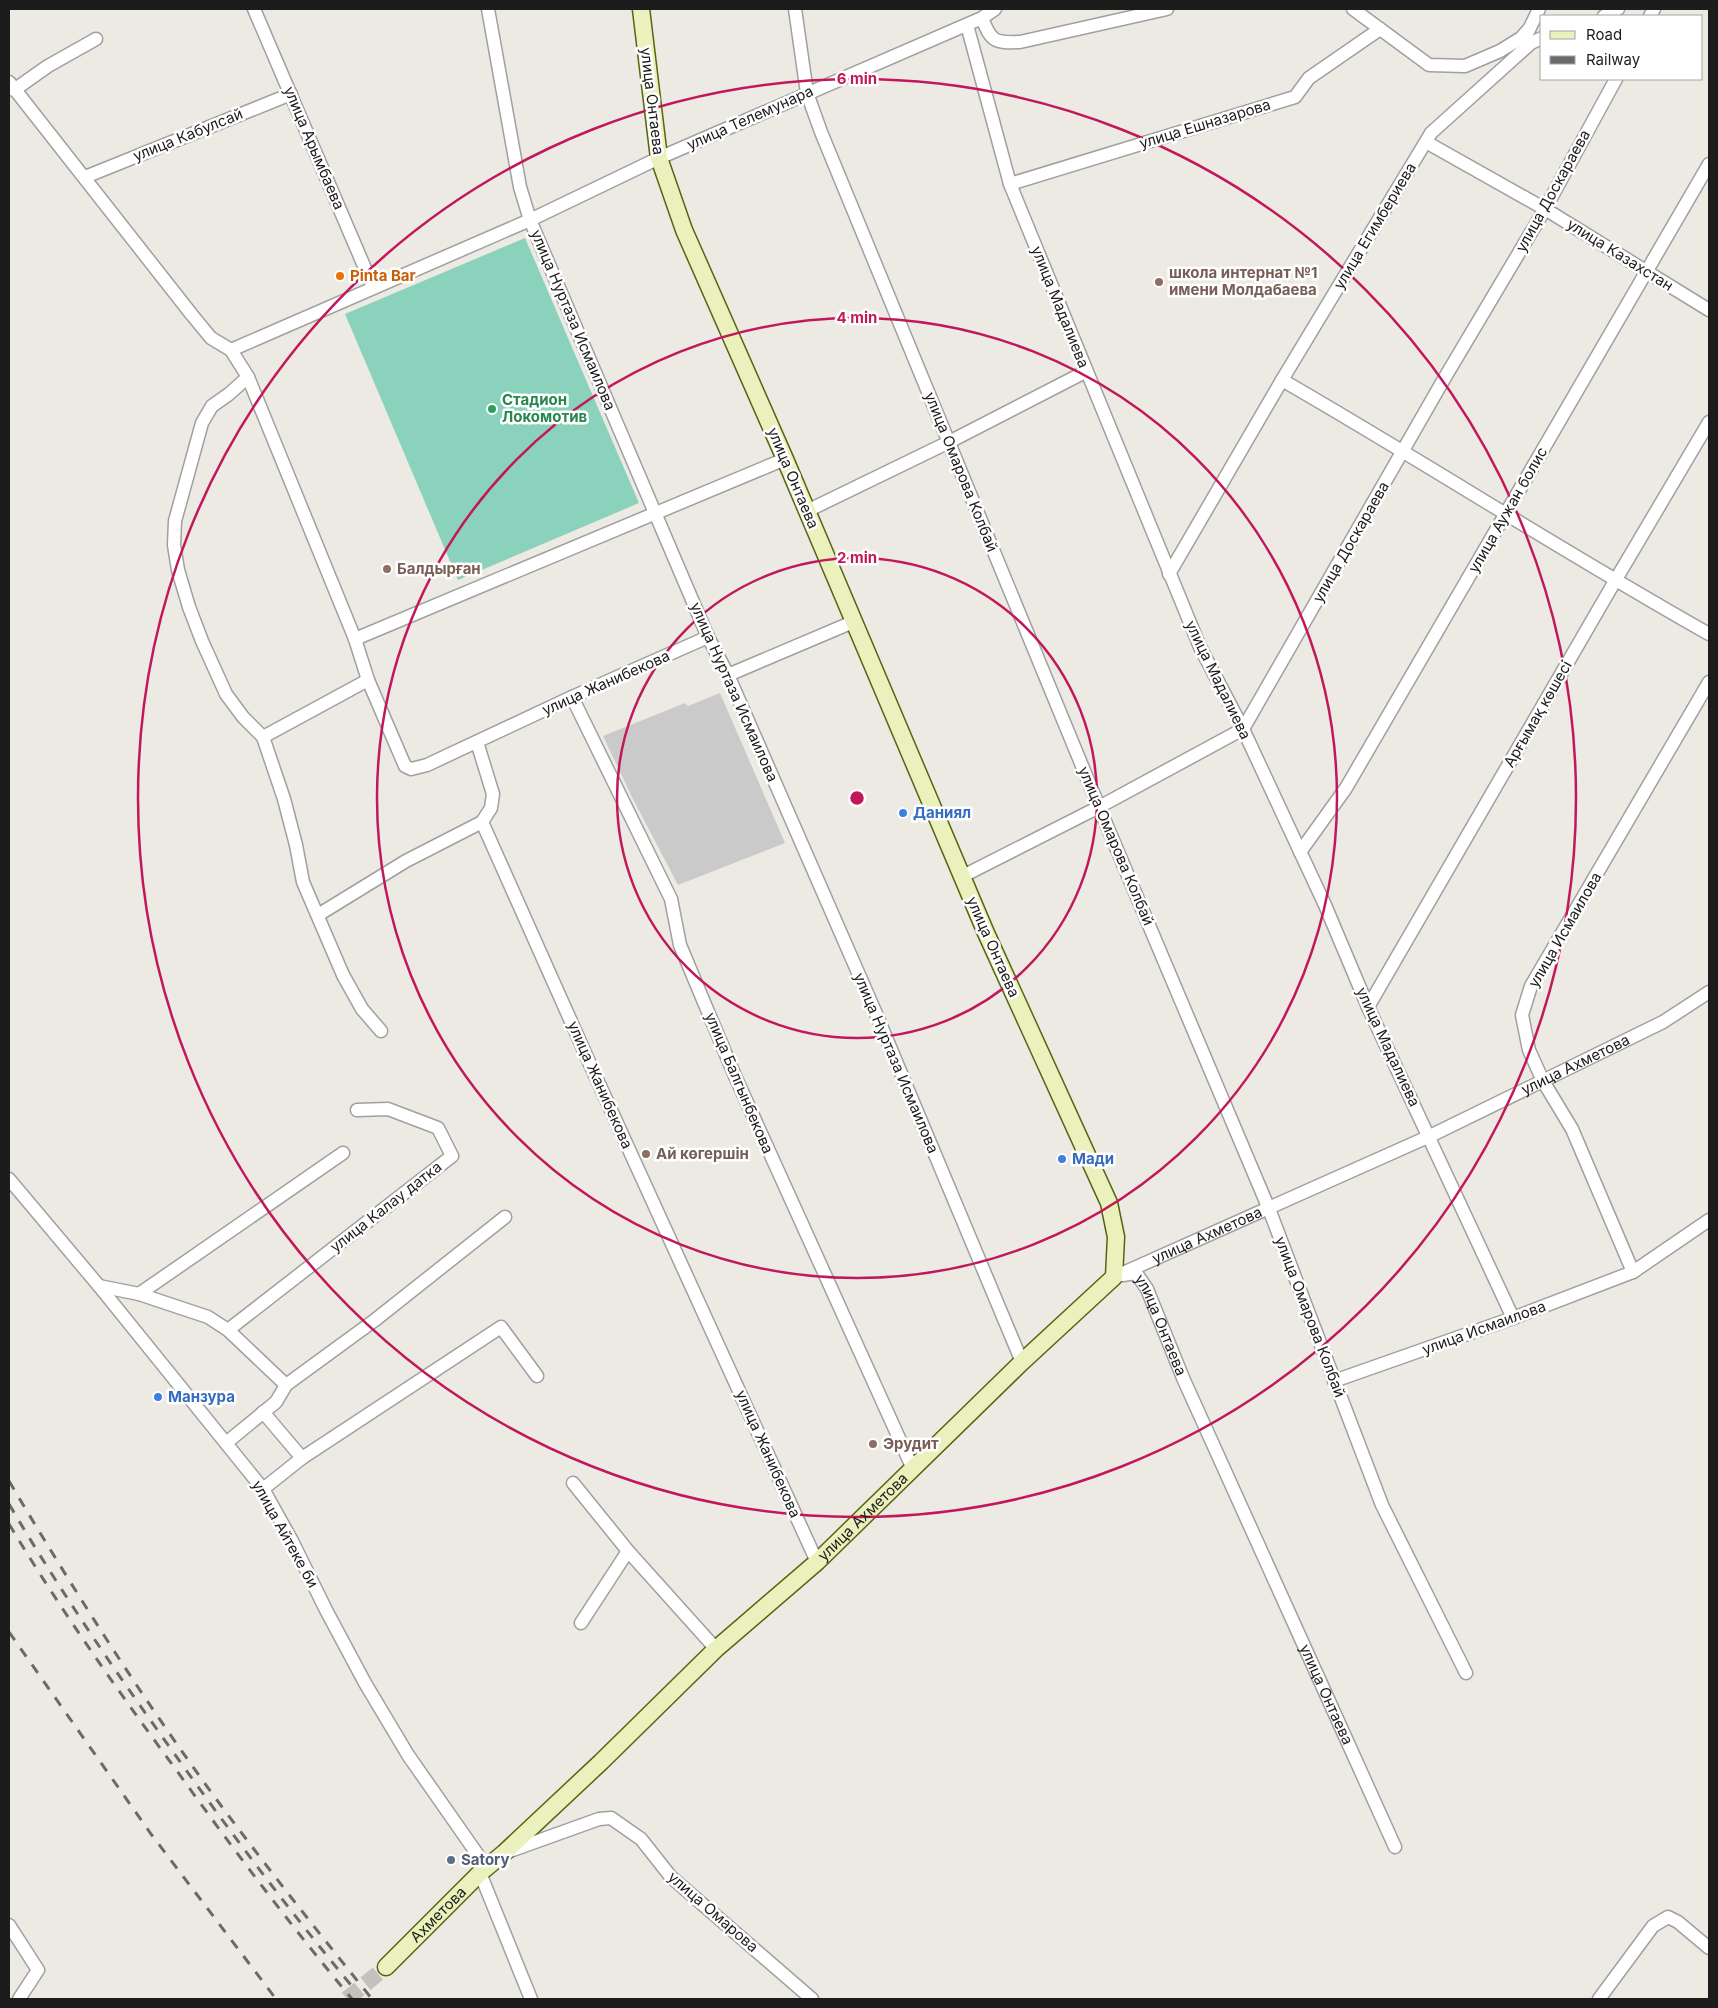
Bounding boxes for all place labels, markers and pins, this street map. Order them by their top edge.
place label: школа интернат №1 имени Молдабаева [1169,263,1317,299]
place label: Pinta Bar [350,266,416,285]
marker: Pinta Bar [334,270,346,282]
marker: школа интернат №1 имени Молдабаева [1153,276,1165,288]
place label: Стадион Локомотив [502,390,588,426]
marker: Стадион Локомотив [486,403,498,415]
place label: Балдырған [397,559,481,578]
marker: Балдырған [381,563,393,575]
centre of rings [848,789,866,807]
place label: Даниял [913,803,971,822]
marker: Даниял [897,807,909,819]
place label: Ай көгершін [656,1144,749,1163]
marker: Ай көгершін [640,1148,652,1160]
place label: Мади [1072,1149,1114,1168]
marker: Мади [1056,1153,1068,1165]
place label: Манзура [168,1387,235,1406]
marker: Манзура [152,1391,164,1403]
place label: Эрудит [883,1434,939,1453]
marker: Эрудит [867,1438,879,1450]
place label: Satory [461,1850,509,1869]
marker: Satory [445,1854,457,1866]

